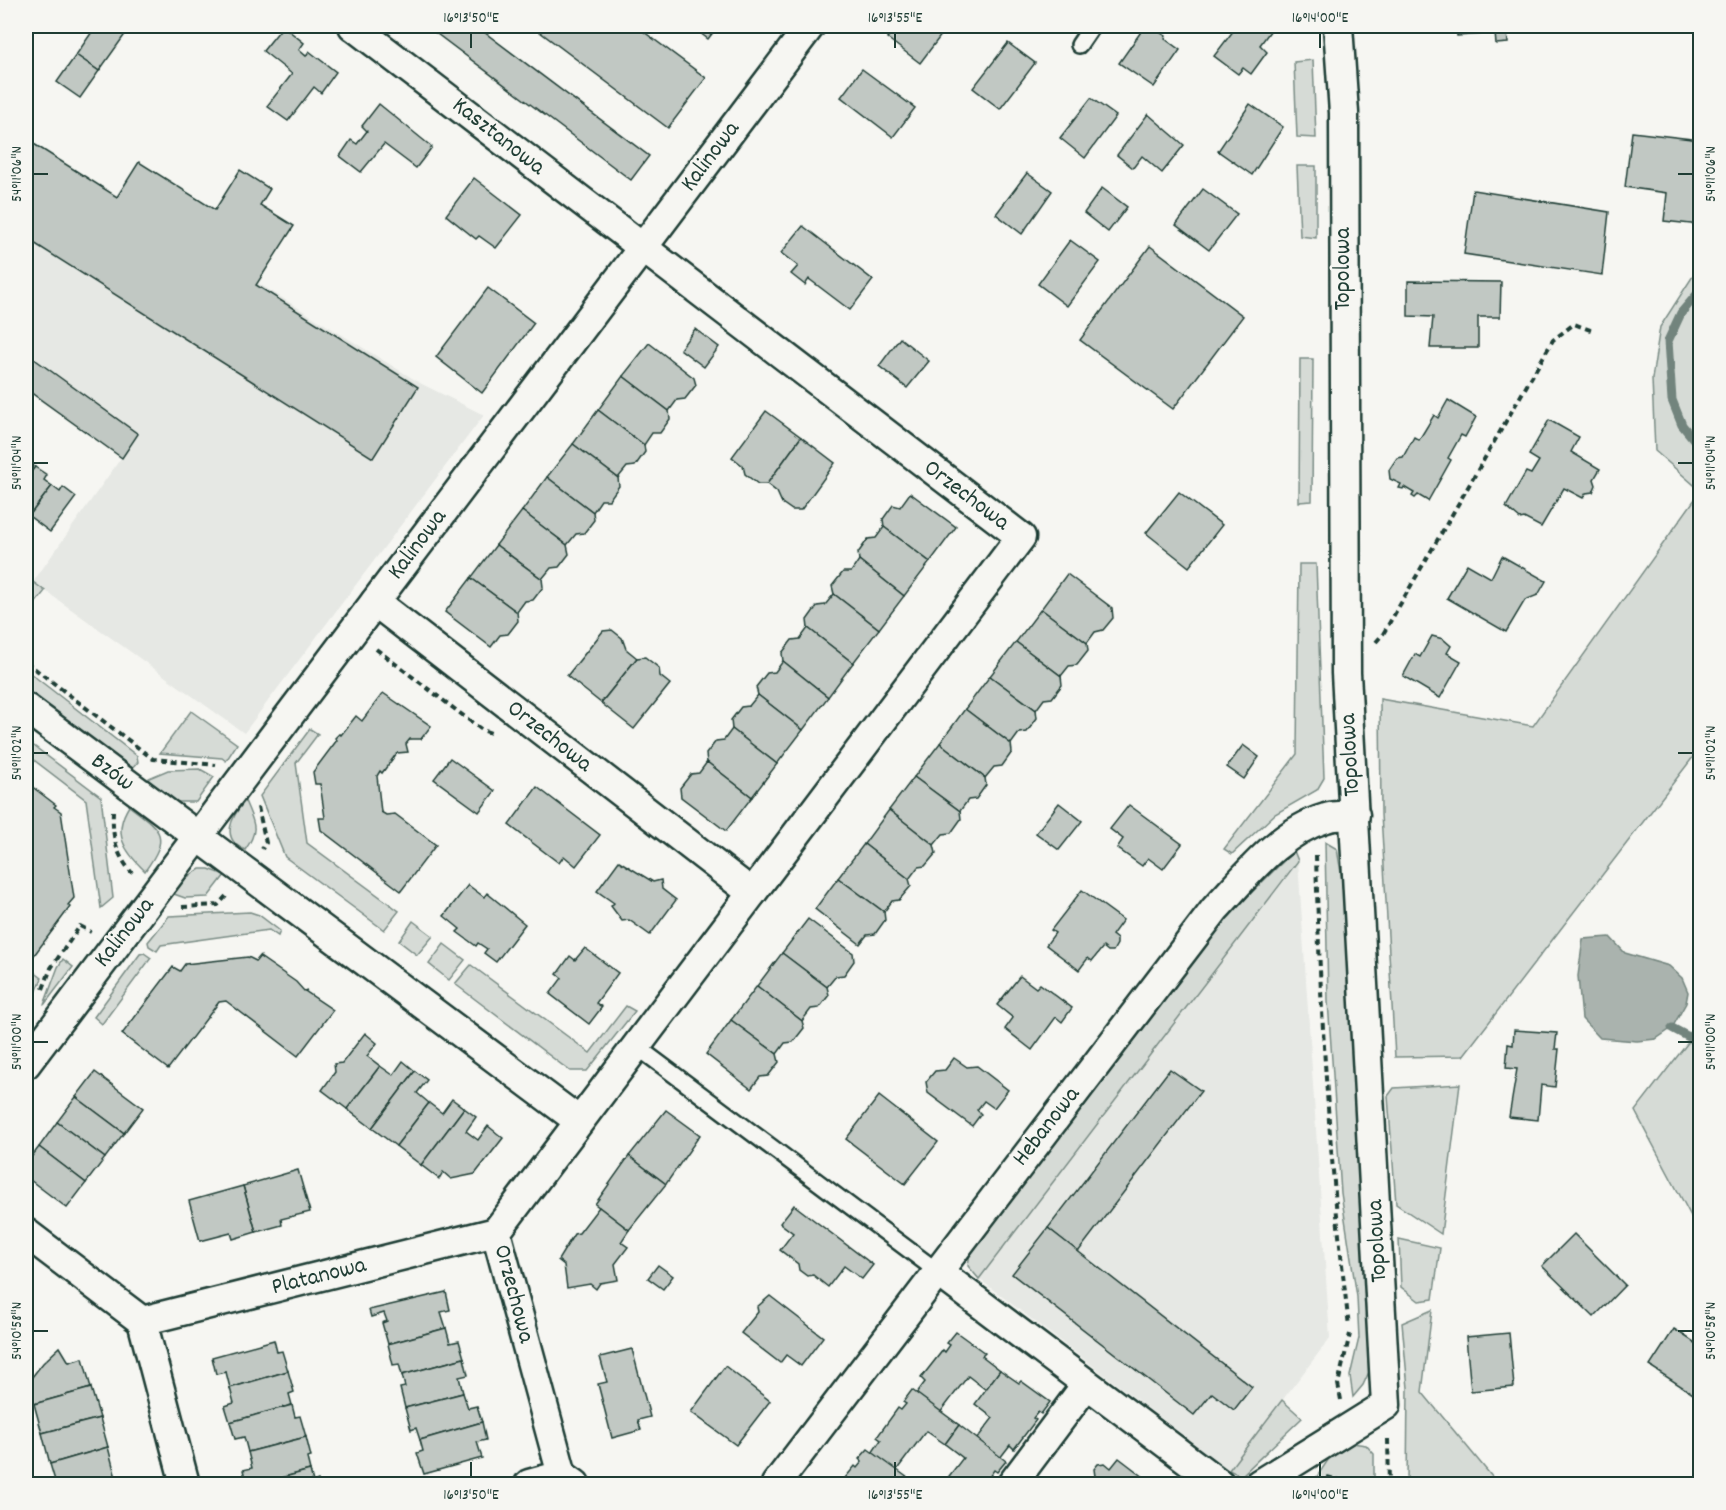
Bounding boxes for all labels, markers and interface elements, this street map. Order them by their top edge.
text: 16°13'50"E [443,8,499,30]
text: 16°13'55"E [868,8,922,30]
text: 16°14'00"E [1292,8,1348,30]
street label: Kasztanowa [444,90,552,185]
street label: Kalinowa [673,114,749,200]
text: 54°11'06"N [7,146,29,202]
text: 54°11'06"N [1701,146,1723,202]
street label: Topolowa [1327,227,1361,310]
text: 54°11'04"N [7,436,29,490]
text: 54°11'04"N [1701,436,1723,490]
street label: Orzechowa [916,452,1017,540]
street label: Kalinowa [380,502,456,588]
street label: Orzechowa [499,693,600,782]
street label: Topolowa [1332,712,1370,797]
text: 54°11'02"N [7,726,29,781]
text: 54°11'02"N [1701,726,1723,781]
street label: Bzów [83,745,141,801]
street label: Kalinowa [87,890,164,975]
text: 54°11'00"N [7,1014,29,1070]
text: 54°11'00"N [1701,1014,1723,1070]
street label: Hebanowa [1005,1079,1089,1174]
street label: Topolowa [1359,1198,1397,1283]
street label: Orzechowa [484,1241,543,1348]
street label: Platanowa [268,1249,371,1305]
text: 54°10'58"N [7,1302,29,1360]
text: 54°10'58"N [1701,1302,1723,1360]
text: 16°13'50"E [443,1485,499,1507]
text: 16°13'55"E [868,1485,922,1507]
text: 16°14'00"E [1292,1485,1348,1507]

